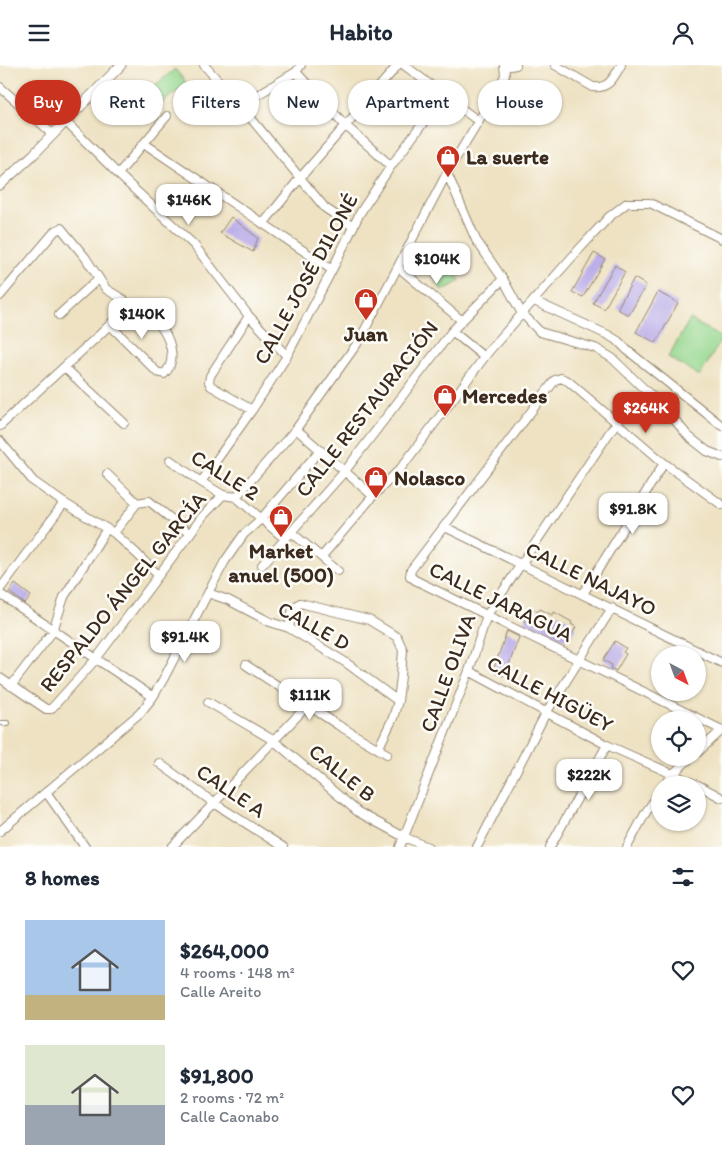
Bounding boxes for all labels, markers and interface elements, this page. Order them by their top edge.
icon: menu [25,19,53,47]
text: Habito [329,19,393,46]
icon: person [669,19,697,47]
chip: Buy [15,80,81,125]
chip: Rent [91,80,163,125]
chip: Filters [173,80,259,125]
chip: New [269,80,338,125]
chip: Apartment [348,80,468,125]
chip: House [478,80,562,125]
shop icon: La suerte [435,144,461,178]
place label: La suerte [466,144,549,169]
pin: $146K [154,184,224,226]
street label: CALLE JOSÉ DILONÉ [248,189,363,369]
text: $146K [167,190,211,209]
pin: $104K [402,243,472,285]
text: $104K [414,249,460,268]
shop icon: Juan [353,287,379,321]
pin: $140K [107,297,177,340]
text: $140K [119,304,165,323]
street label: CALLE RESTAURACIÓN [290,316,443,502]
place label: Juan [343,321,388,346]
shop icon: Mercedes [432,383,458,417]
place label: Mercedes [462,383,547,408]
pin: $264K [611,391,681,434]
text: $264K [624,398,668,417]
street label: CALLE 2 [187,444,264,505]
shop icon: Nolasco [363,465,389,499]
place label: Nolasco [394,465,465,490]
street label: RESPALDO ÁNGEL GARCÍA [34,486,211,697]
pin: $91.8K [592,493,674,535]
text: $91.8K [610,499,656,518]
shop icon: Market anuel (500) [268,504,294,538]
street label: CALLE NAJAYO [522,536,661,621]
place label: Market anuel (500) [228,538,334,588]
street label: CALLE JARAGUA [425,556,578,647]
street label: CALLE D [274,596,355,656]
street label: CALLE OLIVA [415,610,481,735]
pin: $91.4K [144,621,226,663]
text: $91.4K [161,627,209,646]
north arrow [651,646,706,701]
map controls [651,646,706,831]
street label: CALLE HIGÜEY [483,650,617,737]
pin: $111K [275,679,345,721]
text: $111K [290,685,330,704]
button: locate [651,711,706,766]
street label: CALLE B [304,738,381,807]
street label: CALLE A [192,758,271,823]
pin: $222K [554,759,624,801]
text: $222K [567,765,611,784]
button: layers [651,776,706,831]
icon: filters [669,863,697,891]
text: 8 homes [25,865,100,890]
text: $264,000 [180,938,269,963]
icon: home [65,940,125,1000]
icon: heart [669,956,697,984]
text: 4 rooms · 148 m² [180,963,295,982]
text: Calle Areito [180,982,261,1001]
text: $91,800 [180,1063,254,1088]
icon: home [65,1065,125,1125]
icon: heart [669,1081,697,1109]
text: 2 rooms · 72 m² [180,1088,284,1107]
text: Calle Caonabo [180,1107,279,1126]

